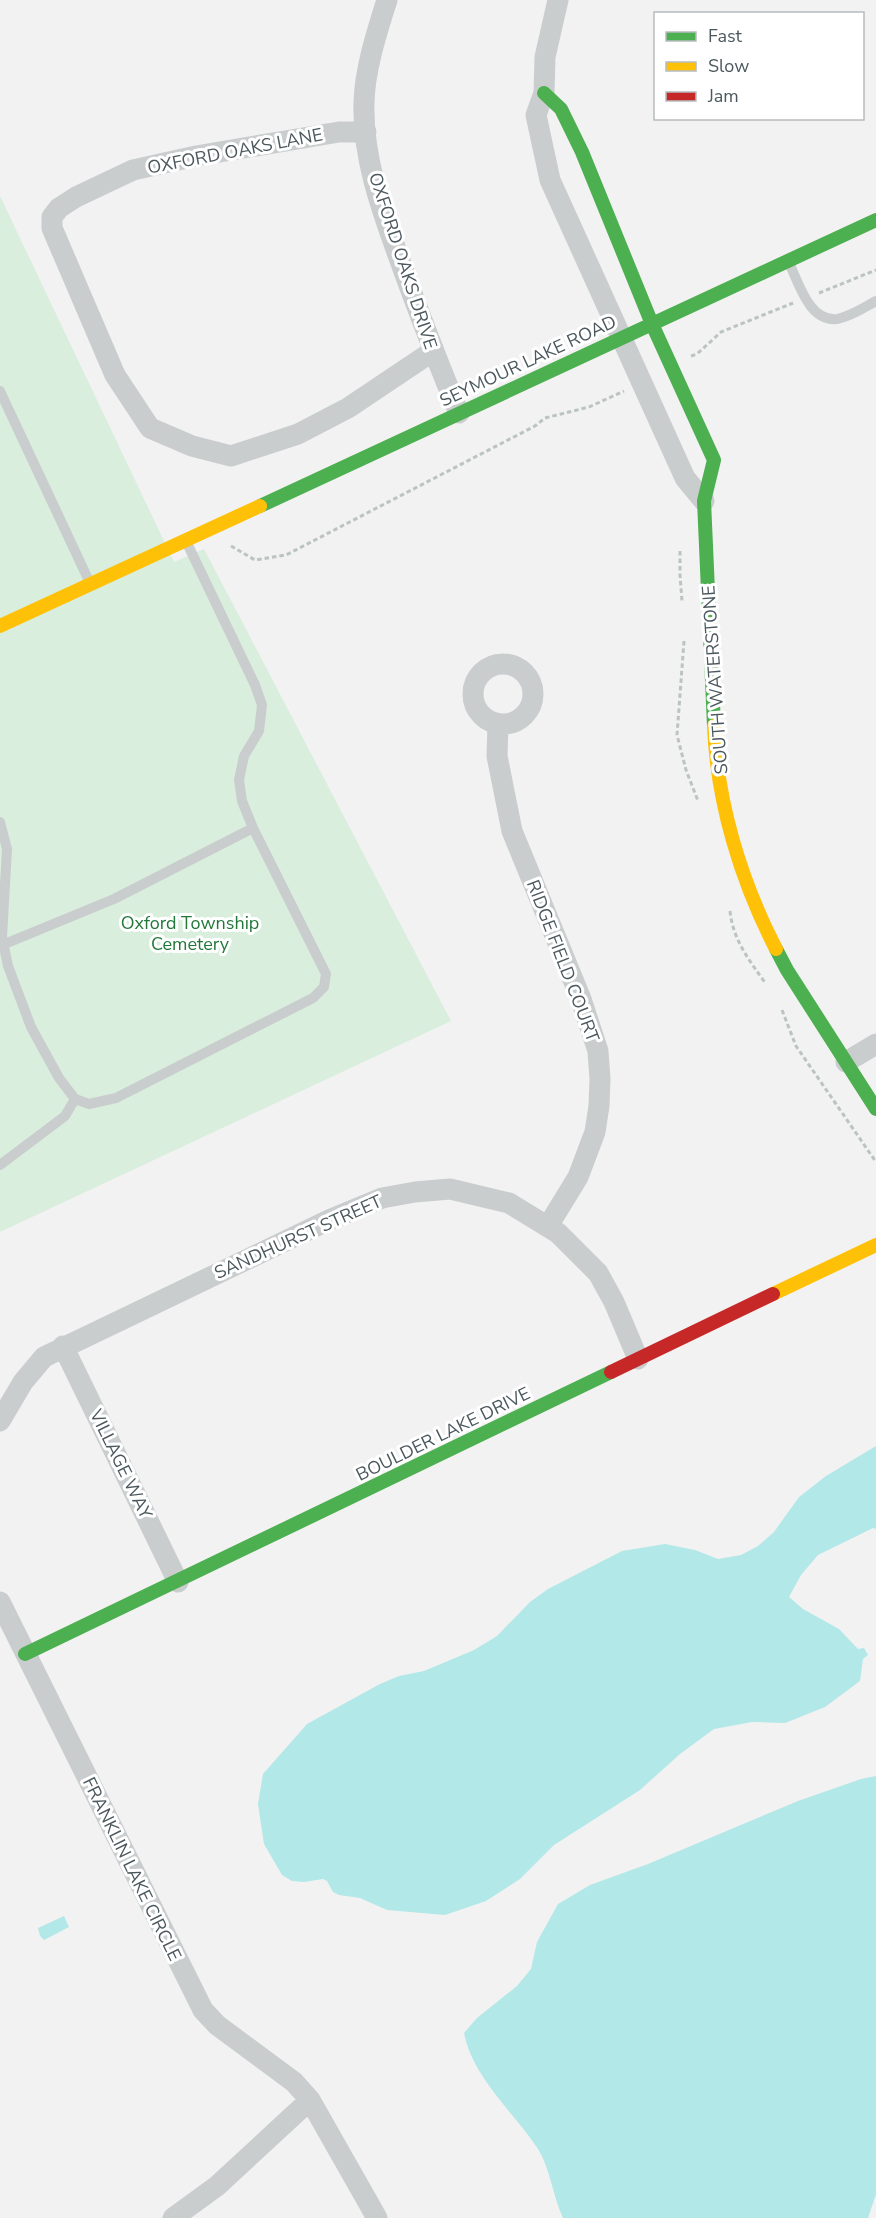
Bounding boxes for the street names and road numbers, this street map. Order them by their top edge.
street label: OXFORD OAKS LANE [145,122,325,180]
street label: OXFORD OAKS DRIVE [363,170,443,352]
street label: SEYMOUR LAKE ROAD [436,309,620,413]
street label: SOUTH WATERSTONE [696,585,734,775]
street label: RIDGE FIELD COURT [521,876,605,1046]
street label: SANDHURST STREET [210,1189,386,1285]
street label: BOULDER LAKE DRIVE [352,1381,534,1487]
street label: VILLAGE WAY [84,1404,158,1523]
street label: FRANKLIN LAKE CIRCLE [77,1773,187,1965]

